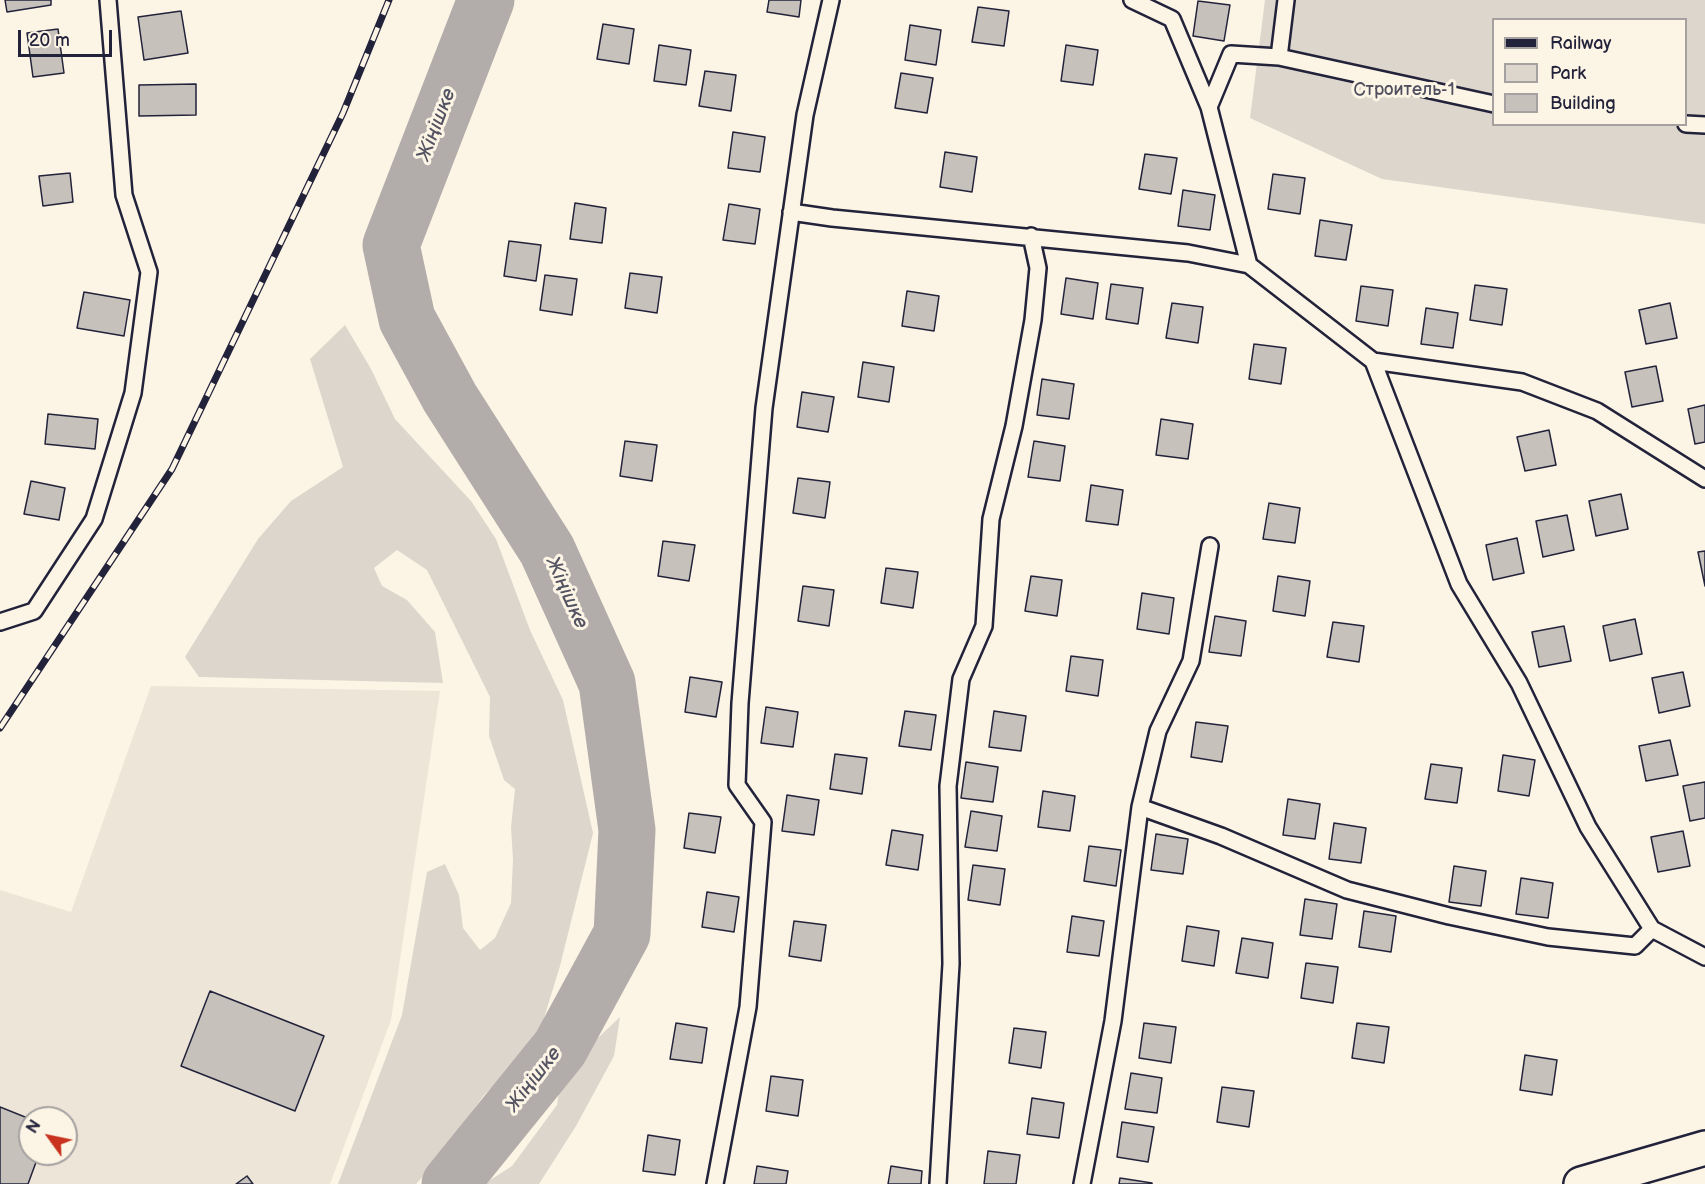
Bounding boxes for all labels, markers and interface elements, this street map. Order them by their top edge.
scale bar [21,18,116,56]
legend [1492,18,1687,126]
text: 20 m [29,30,70,51]
text: Railway [1550,33,1612,54]
text: Park [1550,63,1586,84]
park label: Строитель-1 [1353,79,1455,101]
water label: Жіңішке [412,85,462,165]
text: Building [1550,93,1616,114]
water label: Жіңішке [540,553,592,633]
water label: Жіңішке [501,1043,567,1117]
north arrow [18,1106,78,1166]
text: N [23,1117,45,1137]

